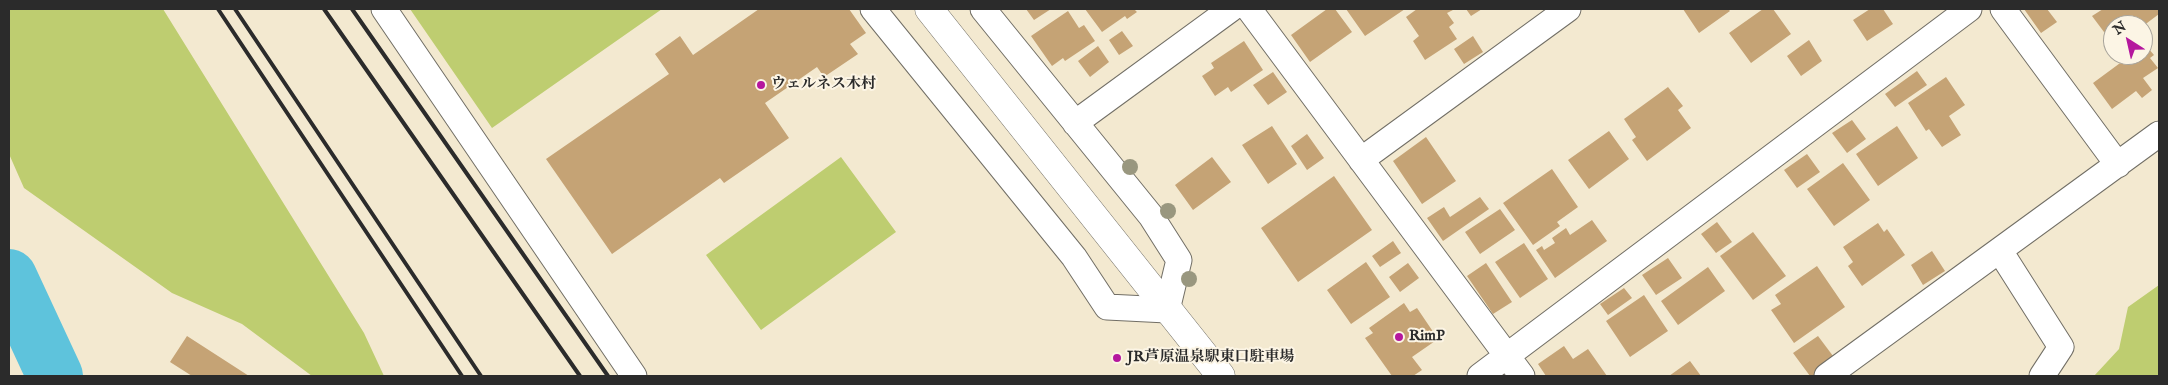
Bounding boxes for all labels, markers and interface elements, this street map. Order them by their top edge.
north arrow [2103,15,2153,65]
text: N [2110,18,2130,39]
place label: ウェルネス木村 [771,76,876,94]
marker: ウェルネス木村 [755,79,767,91]
place label: RimP [1409,328,1445,346]
marker: RimP [1393,331,1405,343]
place label: JR芦原温泉駅東口駐車場 [1127,349,1294,367]
marker: JR芦原温泉駅東口駐車場 [1111,352,1123,364]

